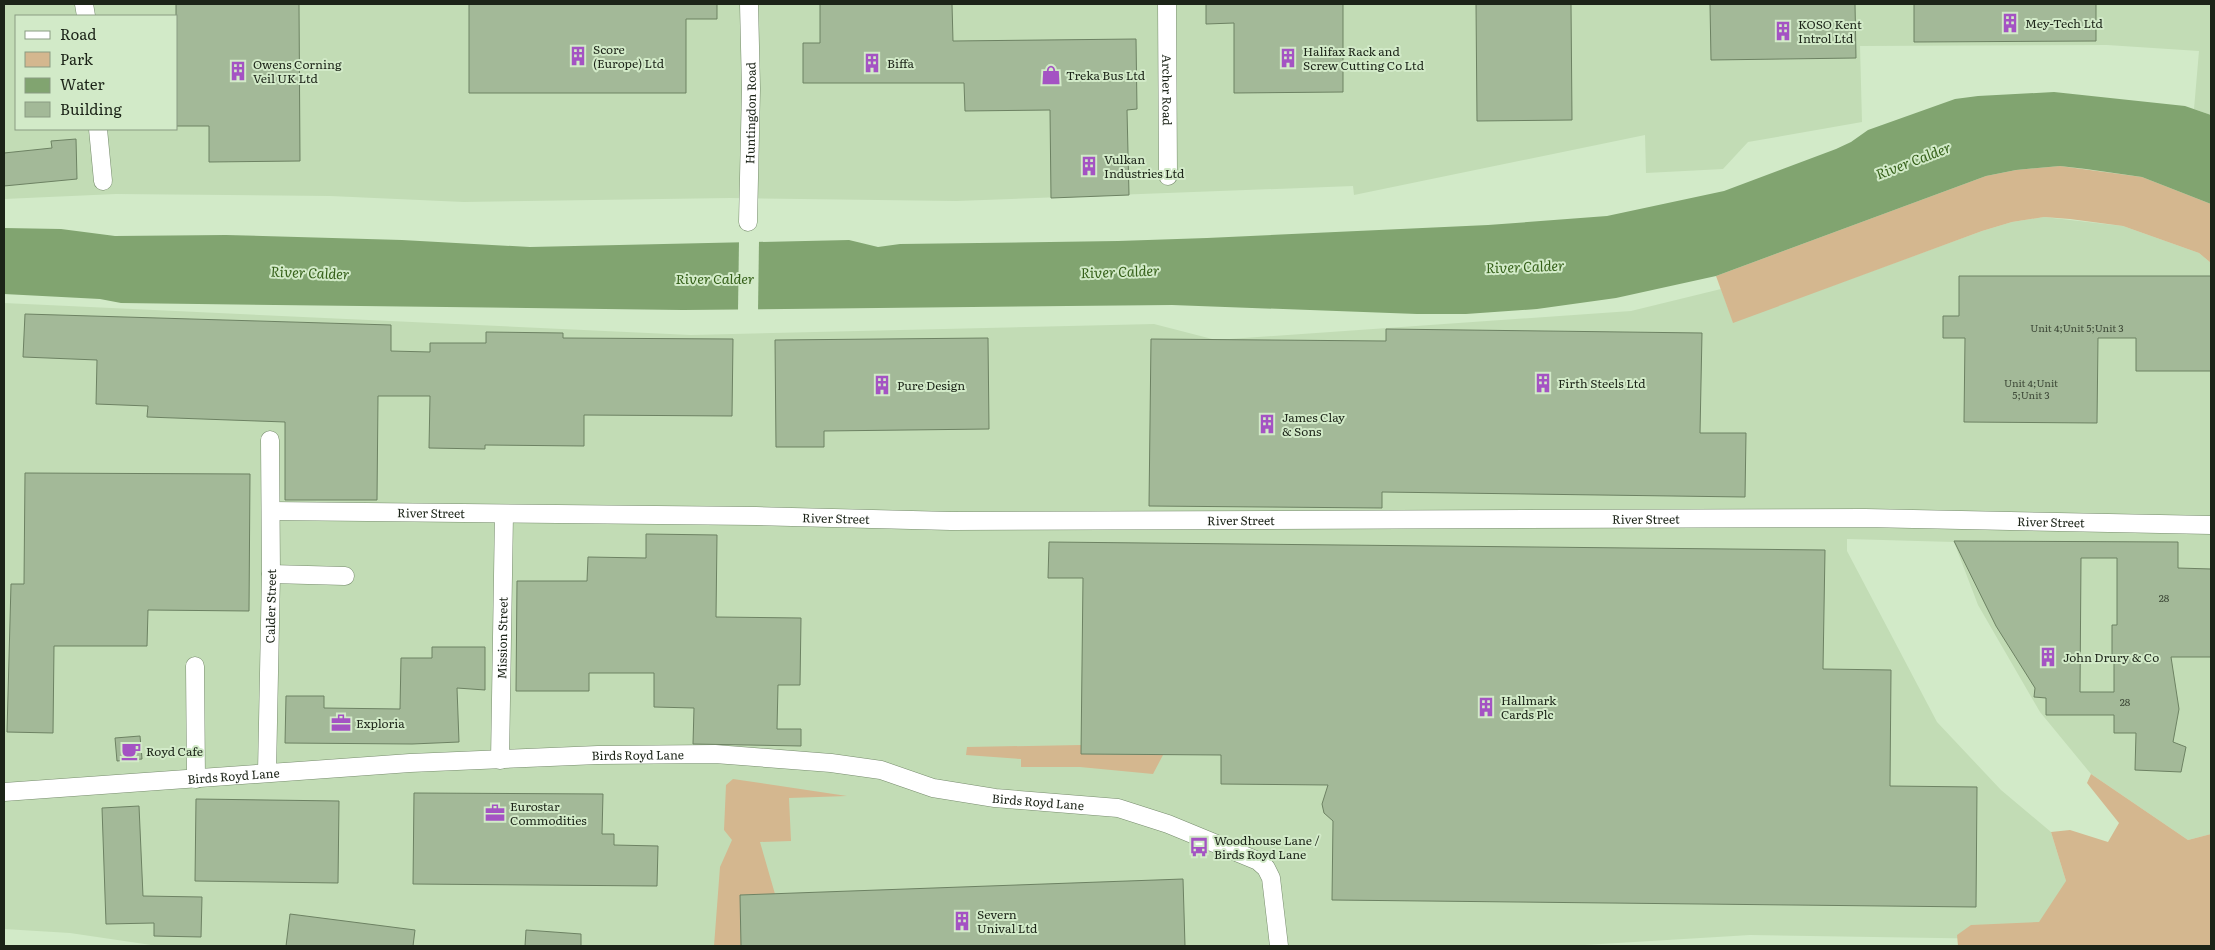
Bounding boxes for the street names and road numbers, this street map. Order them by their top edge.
street label: Archer Road [1158,54,1177,126]
street label: Huntingdon Road [740,61,760,164]
street label: River Street [397,503,465,522]
street label: River Street [802,508,870,528]
street label: River Street [1612,510,1680,528]
street label: River Street [1207,511,1275,529]
street label: River Street [2017,512,2085,531]
street label: Calder Street [261,569,280,643]
street label: Mission Street [492,597,512,679]
street label: Birds Royd Lane [591,745,684,764]
street label: Birds Royd Lane [187,763,280,788]
street label: Birds Royd Lane [991,789,1085,814]

